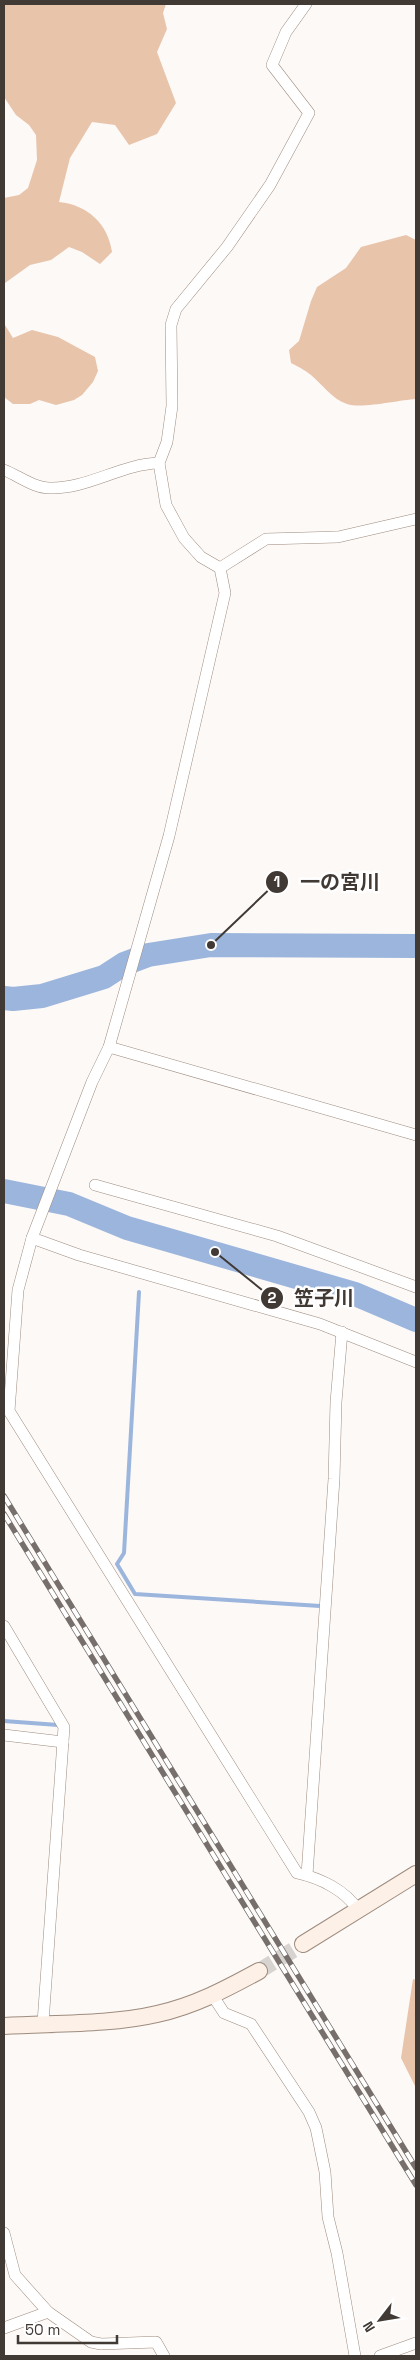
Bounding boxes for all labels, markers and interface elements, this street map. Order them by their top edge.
callout: 一の宮川 [265,864,390,899]
text: 一の宮川 [300,869,380,895]
text: 1 [274,872,280,891]
callout: 笠子川 [259,1280,364,1315]
text: 笠子川 [294,1285,354,1311]
text: 2 [268,1288,277,1307]
north arrow [355,2295,405,2345]
scale bar [18,2312,116,2344]
text: N [359,2318,379,2335]
text: 50 m [25,2320,60,2339]

